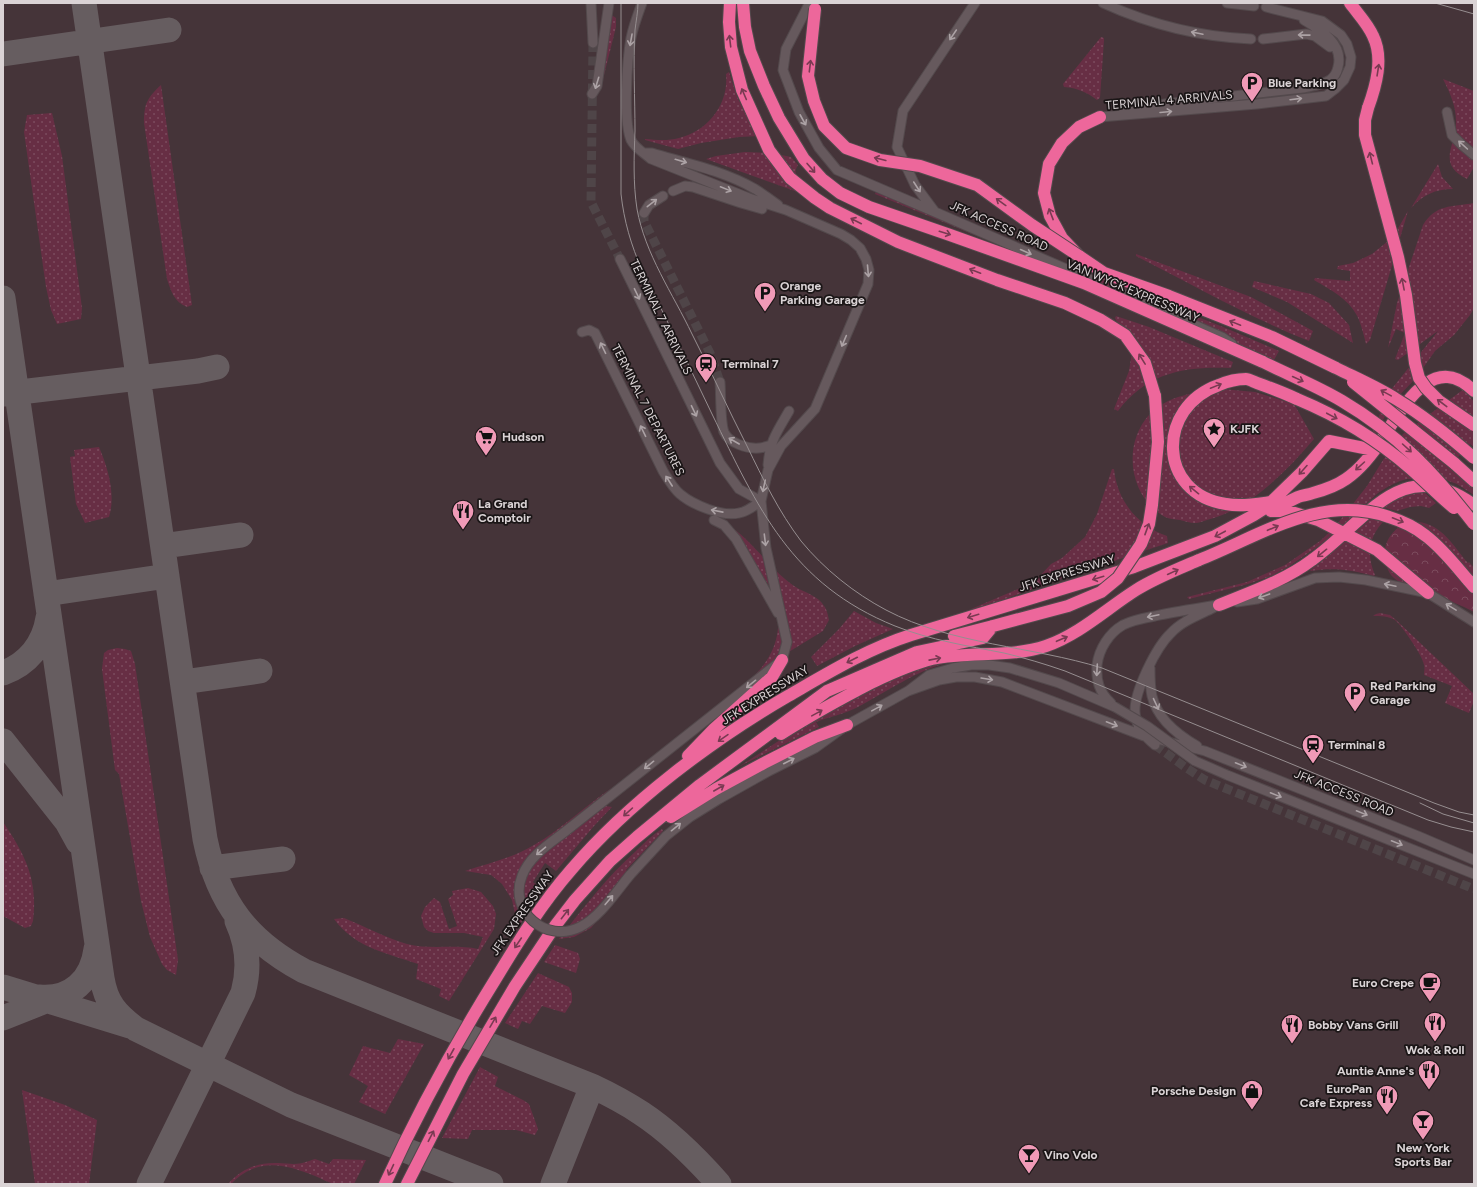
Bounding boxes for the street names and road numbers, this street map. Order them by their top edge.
street label: TERMINAL 4 ARRIVALS [1105,87,1233,113]
street label: JFK ACCESS ROAD [948,198,1050,254]
street label: TERMINAL 7 ARRIVALS [627,257,695,377]
street label: VAN WYCK EXPRESSWAY [1064,257,1202,326]
street label: TERMINAL 7 DEPARTURES [609,342,687,478]
street label: JFK EXPRESSWAY [1017,551,1118,594]
street label: JFK EXPRESSWAY [719,662,812,727]
street label: JFK ACCESS ROAD [1292,767,1396,819]
street label: JFK EXPRESSWAY [488,867,557,958]

